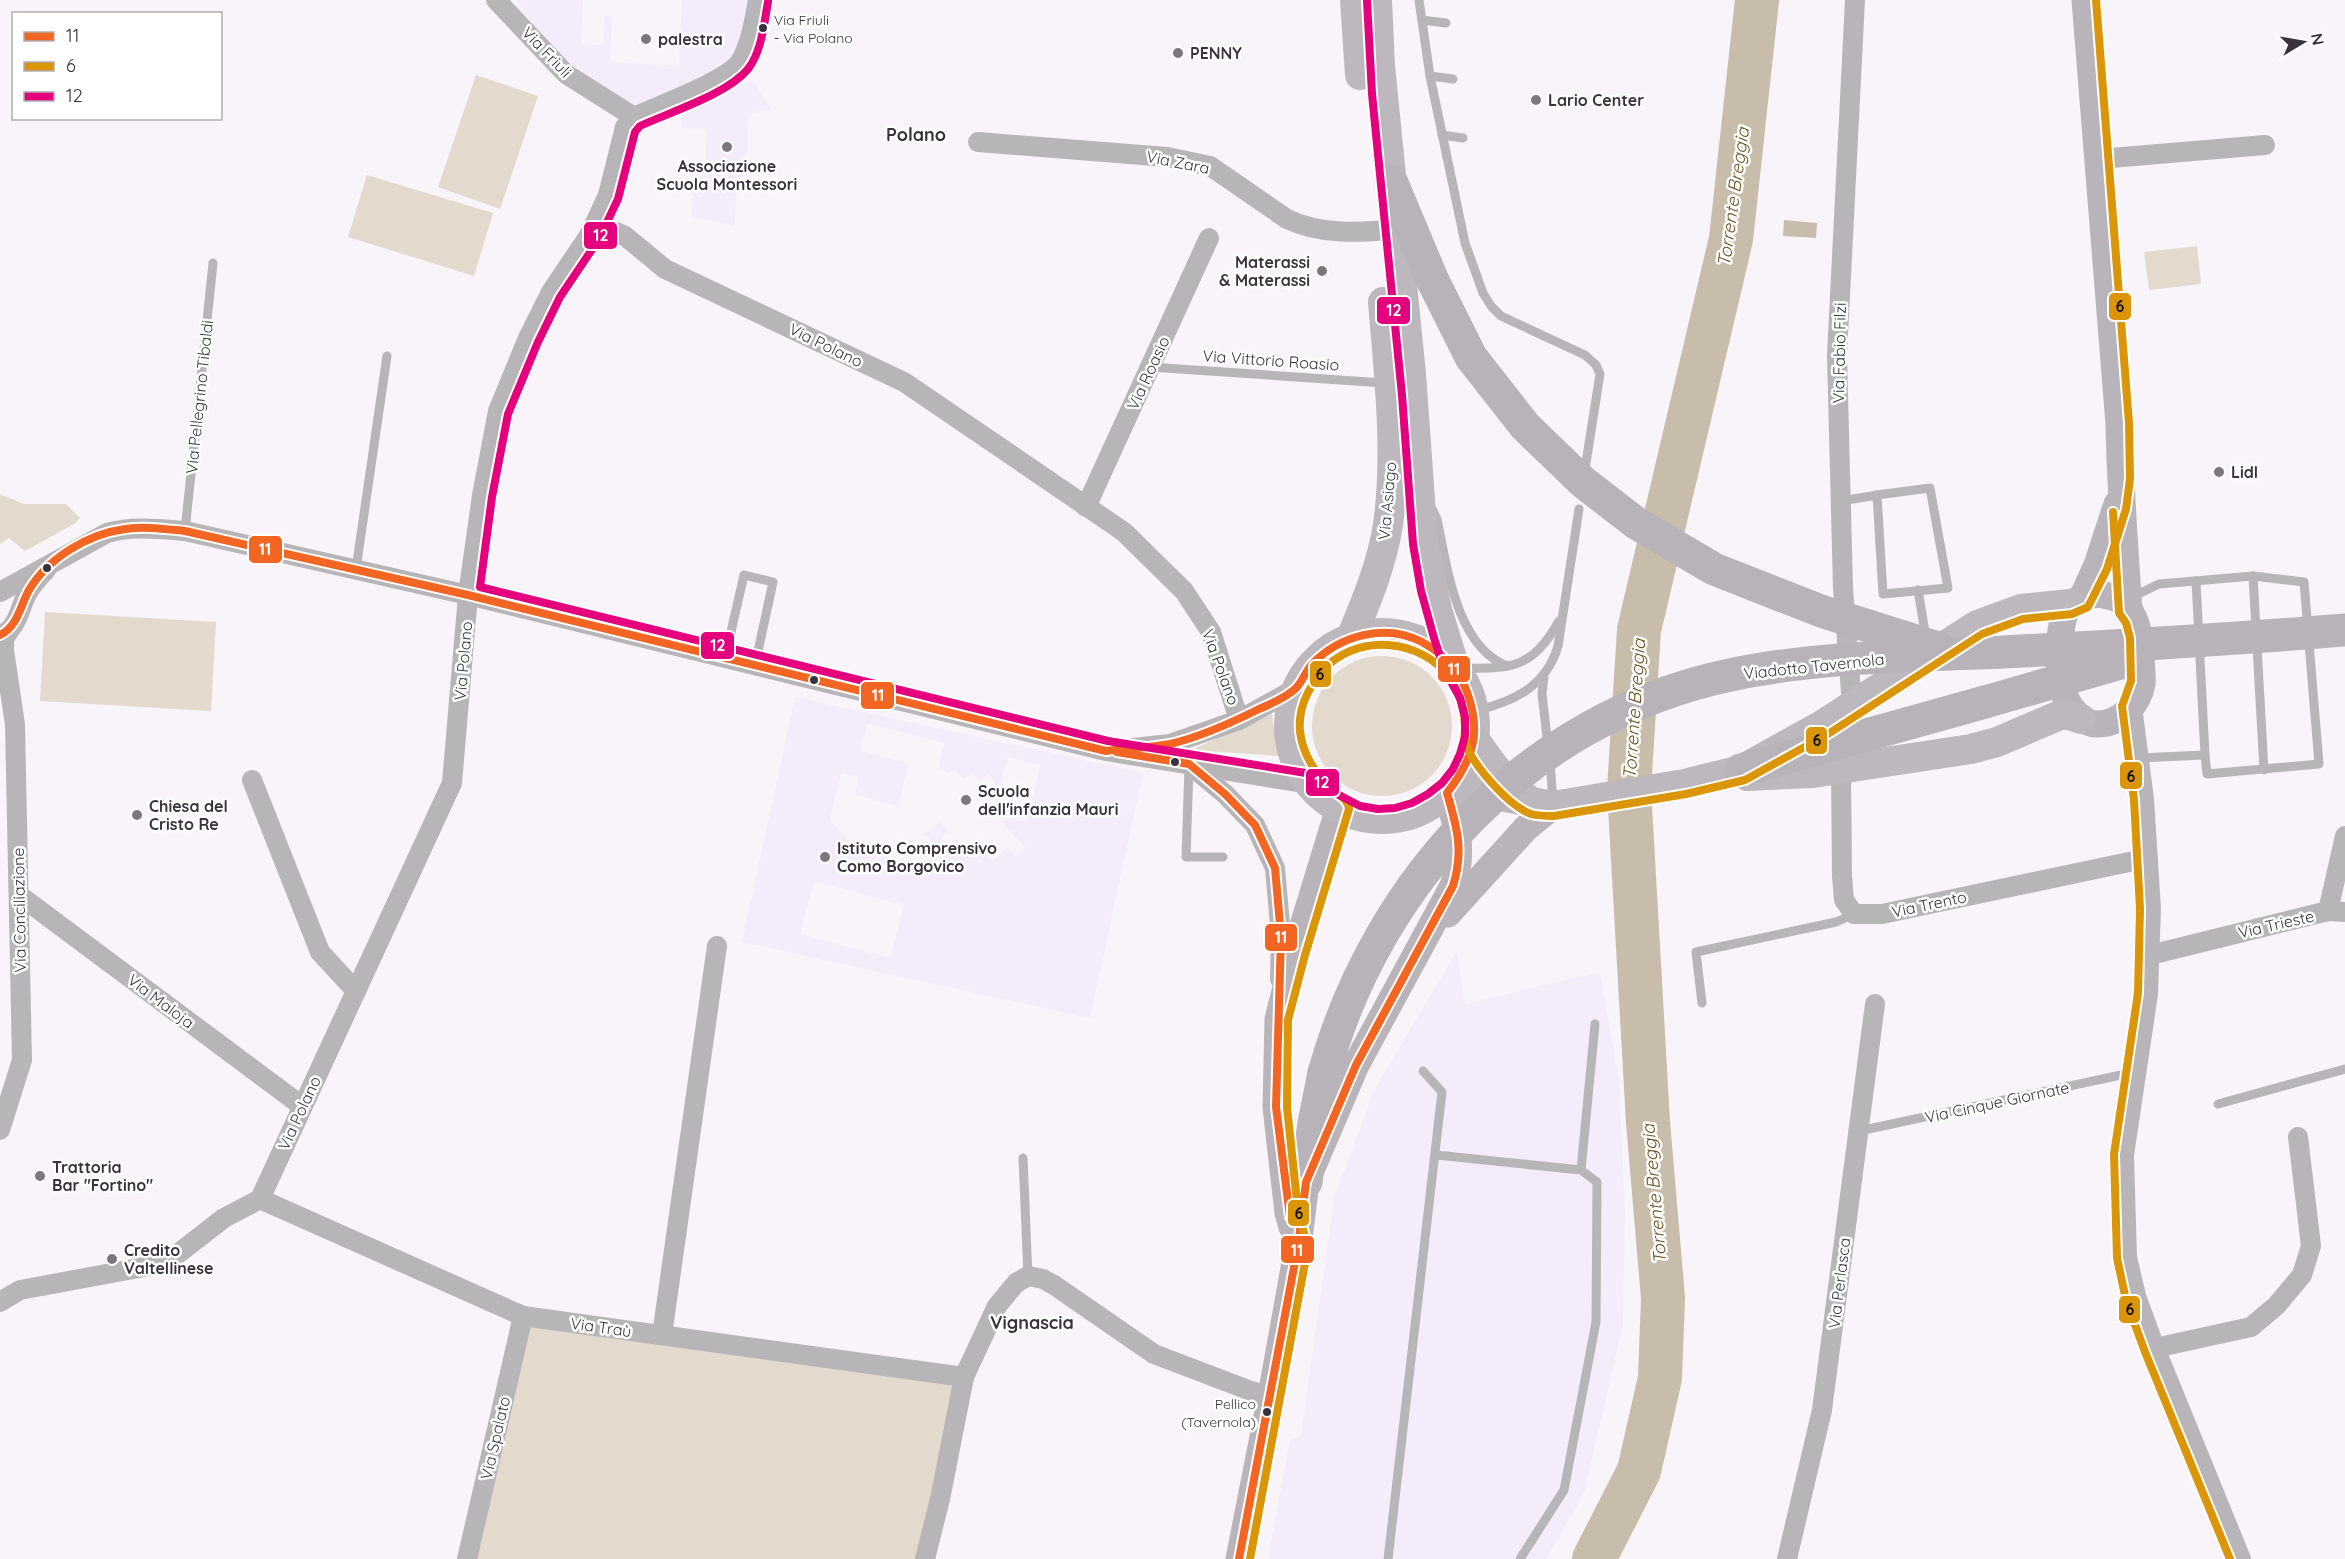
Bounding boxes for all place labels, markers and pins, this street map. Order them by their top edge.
place label: Via Friuli - Via Polano [774,11,853,47]
marker: Via Friuli - Via Polano [757,22,769,34]
place label: palestra [658,29,723,49]
marker: palestra [639,32,653,46]
place label: PENNY [1190,43,1242,63]
marker: PENNY [1171,46,1185,60]
place label: Lario Center [1548,90,1644,110]
marker: Lario Center [1529,93,1543,107]
marker: Associazione Scuola Montessori [720,140,734,154]
place label: Associazione Scuola Montessori [657,156,797,194]
place label: Materassi & Materassi [1219,252,1310,290]
marker: Materassi & Materassi [1315,264,1329,278]
place label: Lidl [2231,462,2258,482]
marker: Lidl [2212,465,2226,479]
unlabelled marker [41,562,53,574]
unlabelled marker [808,674,820,686]
unlabelled marker [1169,756,1181,768]
place label: Scuola dell'infanzia Mauri [978,781,1119,819]
marker: Scuola dell'infanzia Mauri [959,793,973,807]
place label: Chiesa del Cristo Re [149,796,228,834]
marker: Chiesa del Cristo Re [130,808,144,822]
place label: Istituto Comprensivo Como Borgovico [837,838,997,876]
marker: Istituto Comprensivo Como Borgovico [818,850,832,864]
place label: Trattoria Bar "Fortino" [52,1157,153,1195]
marker: Trattoria Bar "Fortino" [33,1169,47,1183]
place label: Credito Valtellinese [124,1240,213,1278]
marker: Credito Valtellinese [105,1252,119,1266]
place label: Pellico (Tavernola) [1181,1395,1256,1431]
marker: Pellico (Tavernola) [1261,1406,1273,1418]

